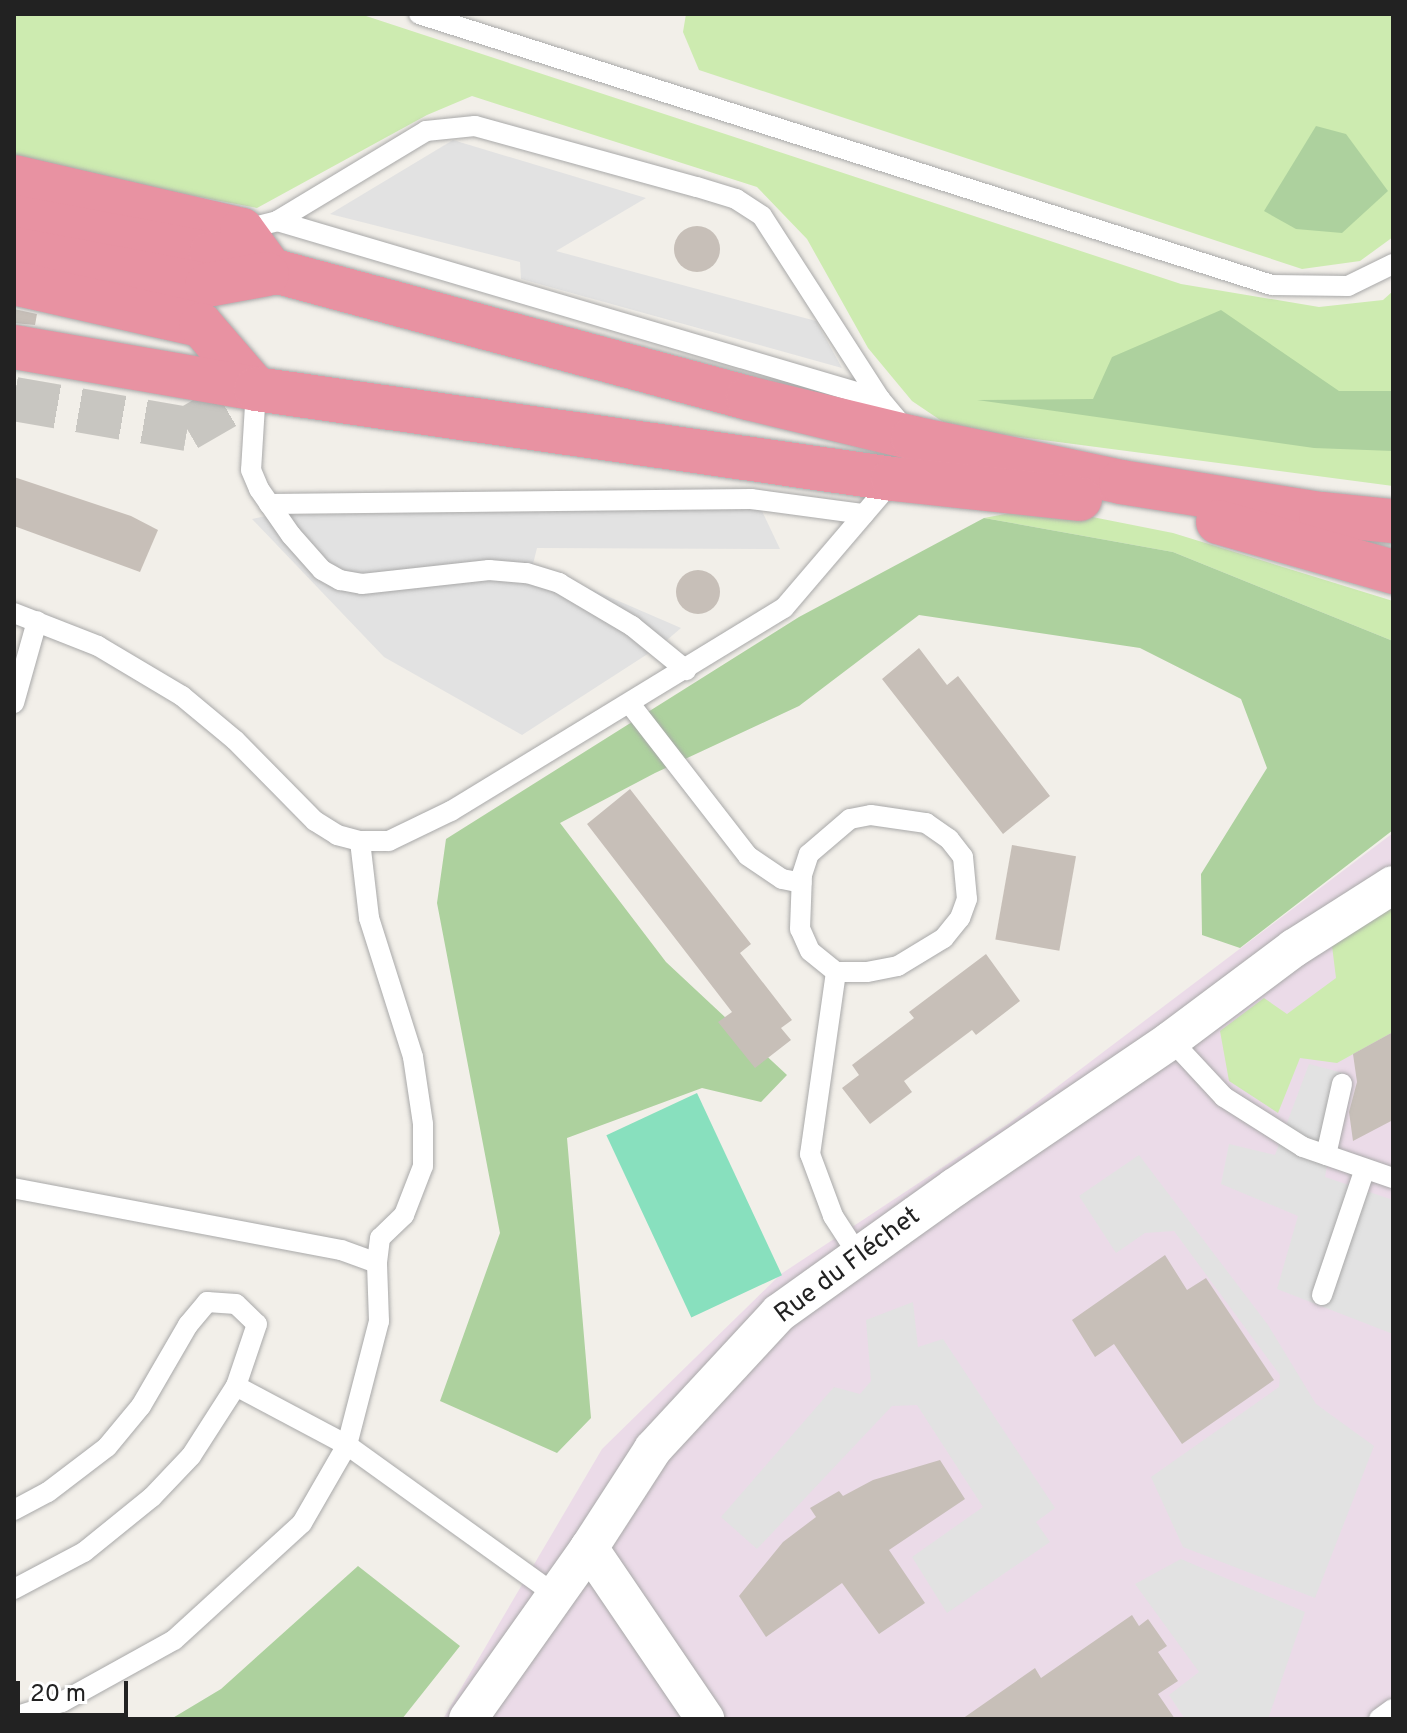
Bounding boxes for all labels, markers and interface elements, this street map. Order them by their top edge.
street label: Rue du Fléchet [769,1201,927,1331]
scale bar [20,1665,132,1715]
text: 20 m [30,1680,86,1710]

